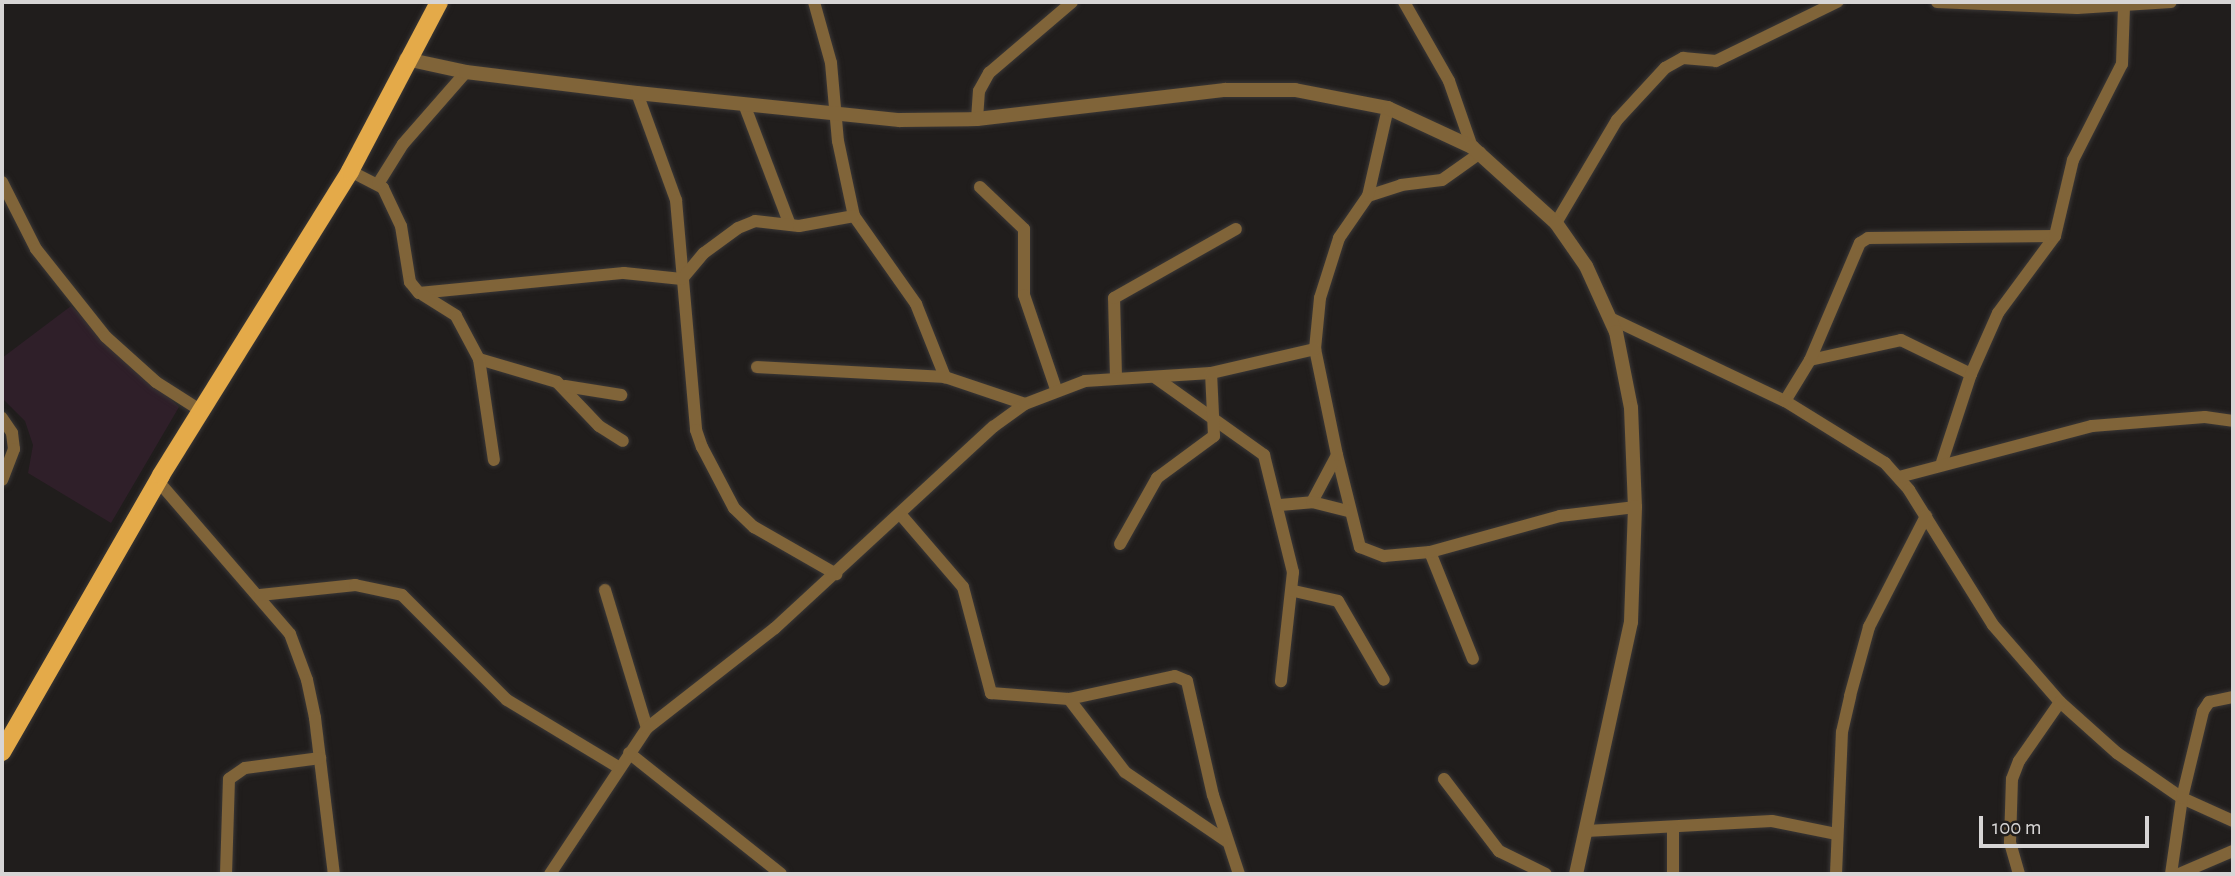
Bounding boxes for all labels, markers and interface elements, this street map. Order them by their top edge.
scale bar [1983,802,2153,846]
text: 100 m [1992,817,2042,838]

